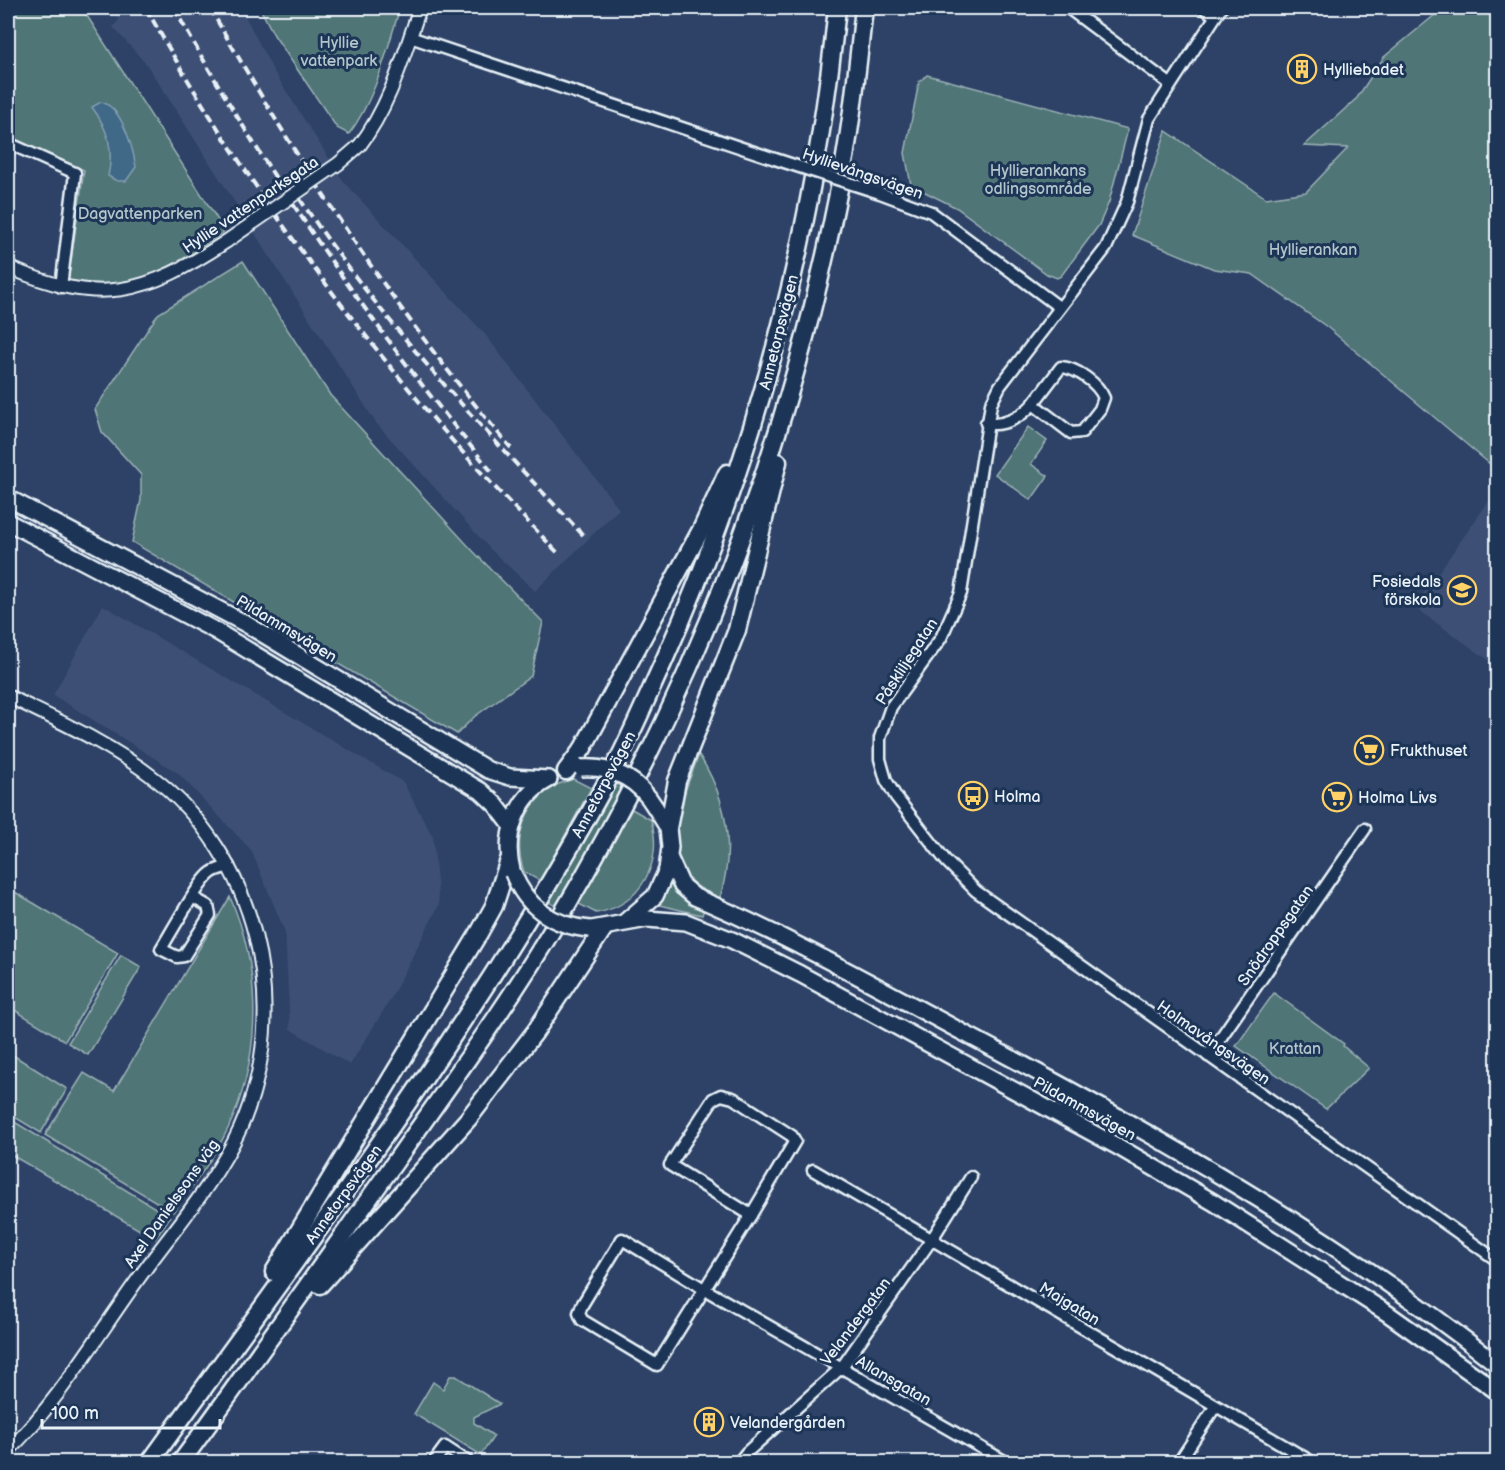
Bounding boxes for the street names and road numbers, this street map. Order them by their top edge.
street label: Hyllievångsvägen [800,145,925,204]
street label: Hyllie vattenparksgata [179,153,322,258]
street label: Annetorpsvägen [756,273,803,392]
street label: Pildammsvägen [232,592,340,667]
street label: Påskliljegatan [872,615,942,709]
street label: Annetorpsvägen [568,728,640,841]
street label: Snödroppsgatan [1234,882,1318,990]
street label: Holmavångsvägen [1153,997,1273,1089]
street label: Pildammsvägen [1030,1073,1139,1145]
street label: Axel Danielssons väg [121,1136,224,1272]
street label: Annetorpsvägen [302,1142,387,1248]
street label: Velandergatan [817,1274,895,1369]
street label: Majgatan [1035,1279,1103,1330]
street label: Allansgatan [852,1352,934,1410]

